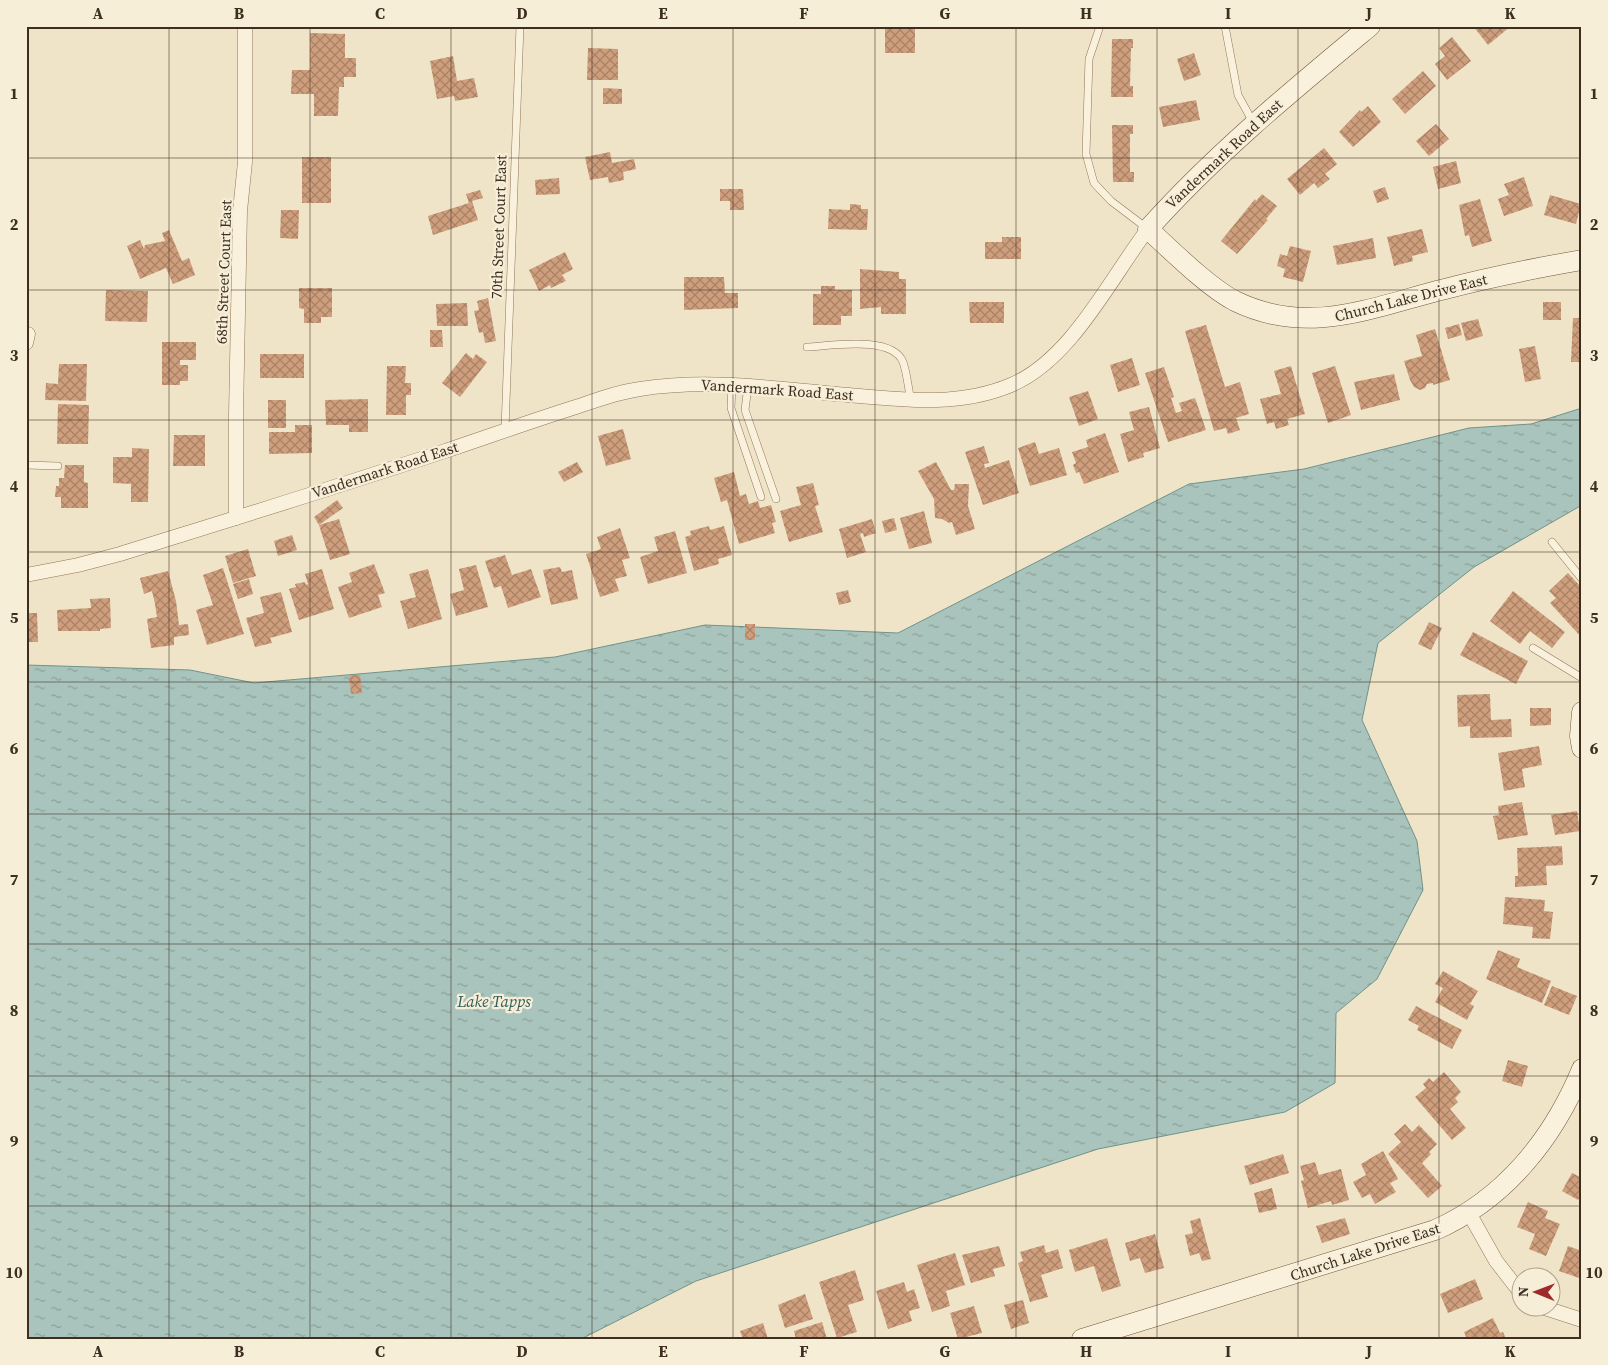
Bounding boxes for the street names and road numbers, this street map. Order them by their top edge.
street label: Vandermark Road East [1161,94,1287,213]
street label: 70th Street Court East [485,155,512,299]
street label: 68th Street Court East [210,200,237,344]
street label: Church Lake Drive East [1332,268,1489,327]
street label: Vandermark Road East [700,374,854,405]
street label: Vandermark Road East [309,436,461,503]
street label: Church Lake Drive East [1287,1217,1443,1286]

